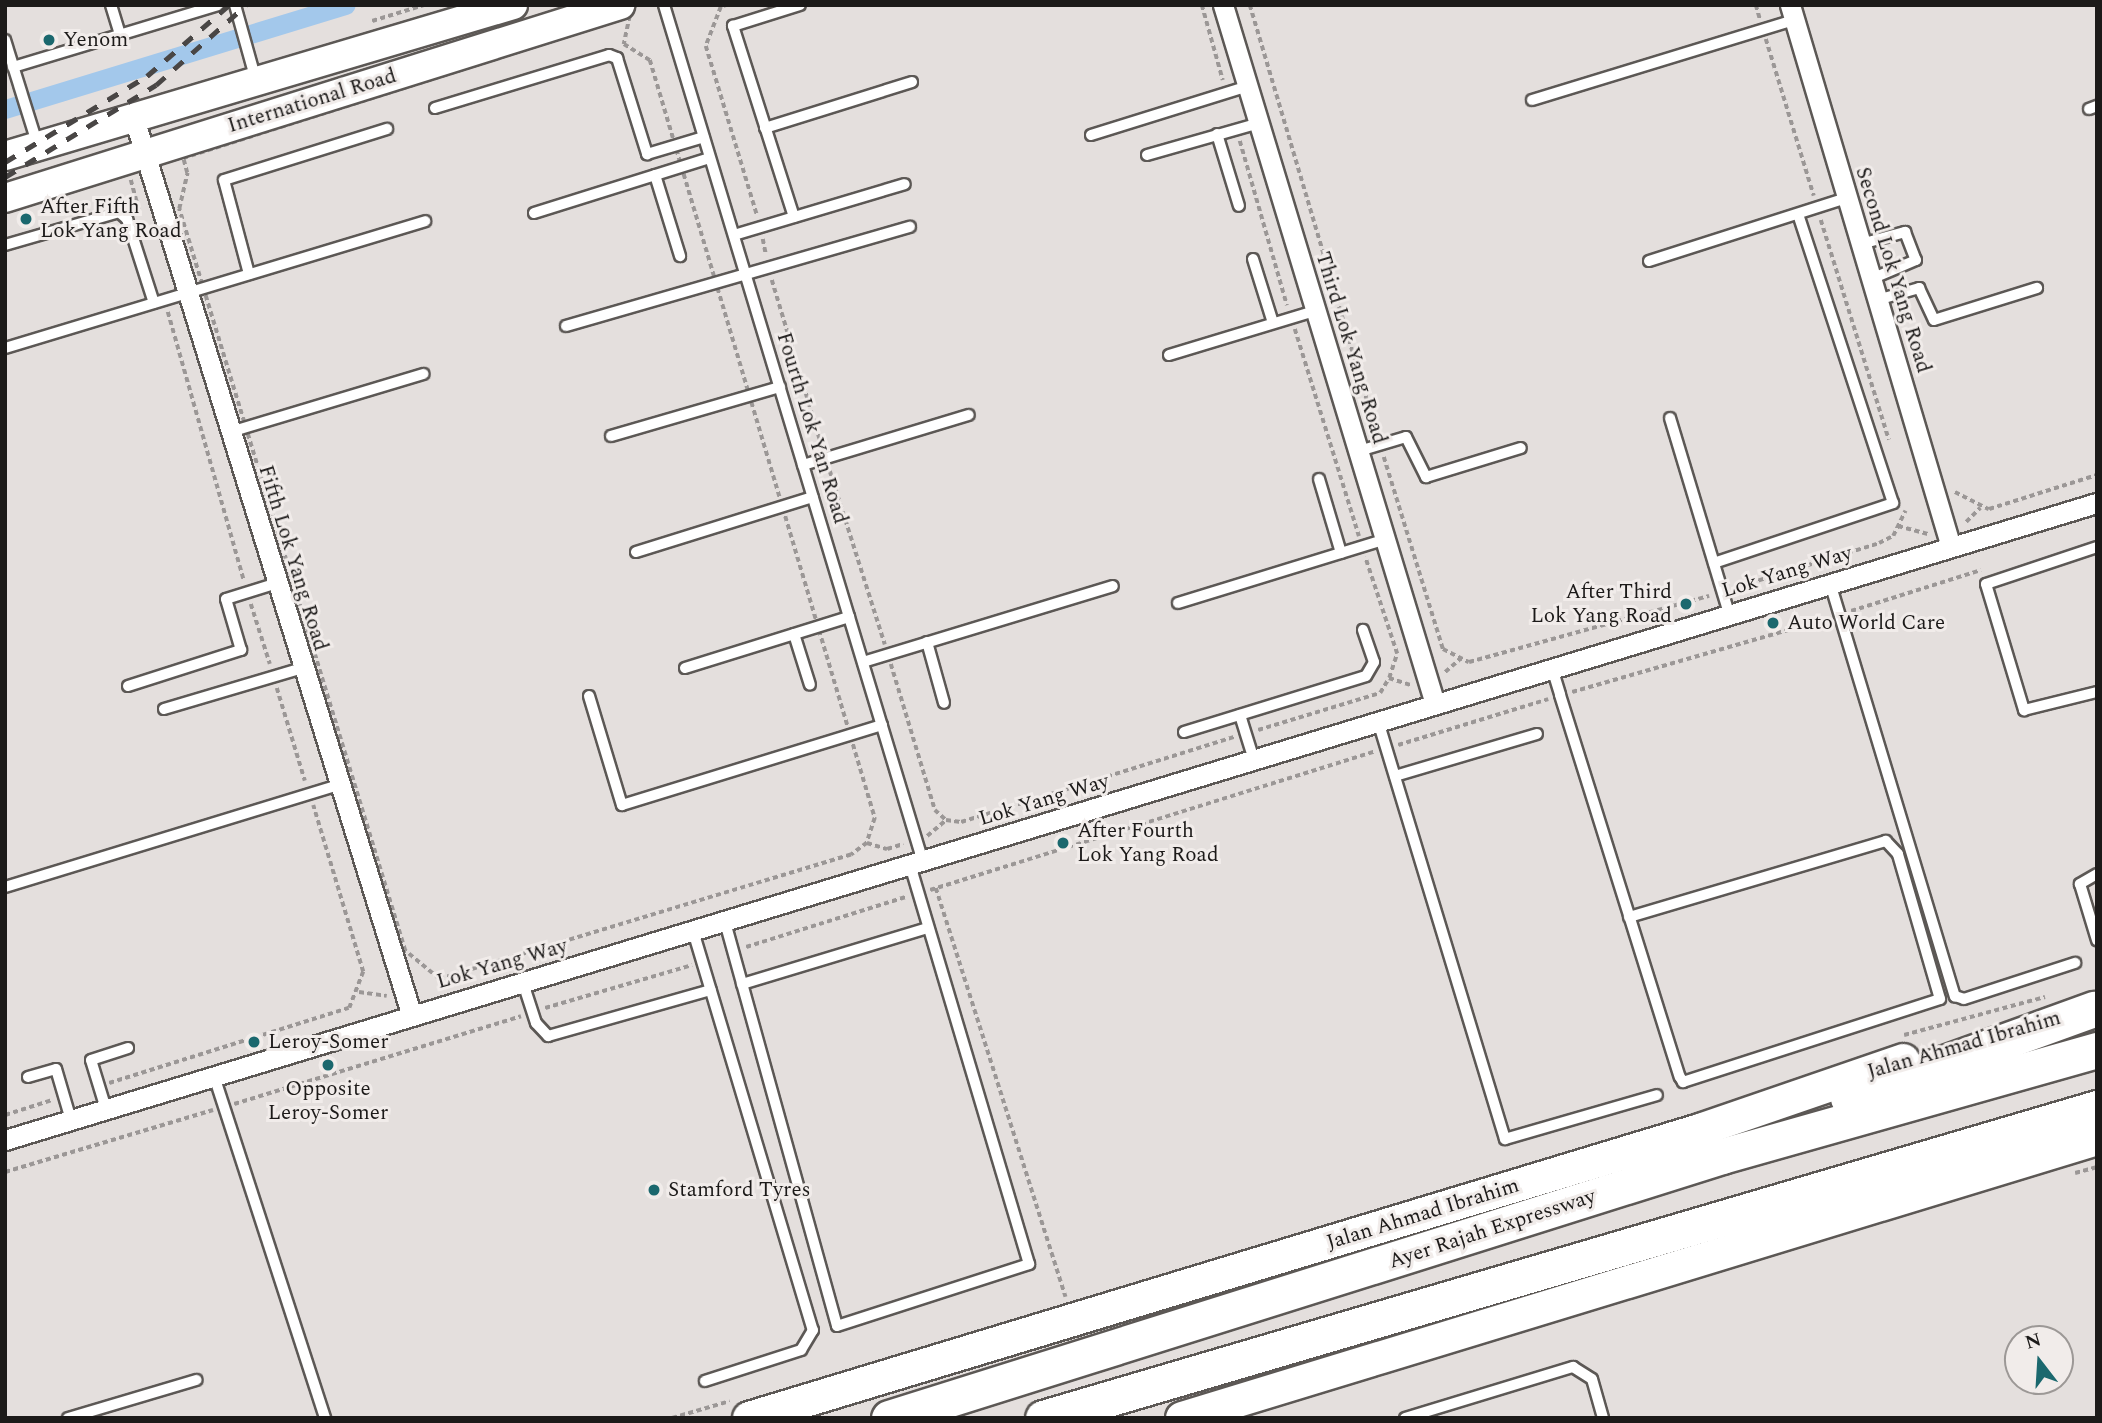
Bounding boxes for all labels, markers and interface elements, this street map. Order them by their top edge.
place label: Yenom [63,27,128,53]
marker: Yenom [41,32,57,48]
street label: International Road [225,63,399,139]
street label: Second Lok Yang Road [1850,164,1936,376]
place label: After Fifth Lok Yang Road [40,194,182,244]
marker: After Fifth Lok Yang Road [18,211,34,227]
street label: Third Lok Yang Road [1310,249,1392,447]
street label: Fourth Lok Yan Road [771,329,853,527]
street label: Fifth Lok Yang Road [253,462,333,654]
street label: Lok Yang Way [1719,540,1855,604]
place label: After Third Lok Yang Road [1530,579,1672,629]
marker: After Third Lok Yang Road [1678,596,1694,612]
place label: Auto World Care [1787,610,1945,636]
marker: Auto World Care [1765,615,1781,631]
street label: Lok Yang Way [976,768,1112,832]
place label: After Fourth Lok Yang Road [1077,818,1219,868]
marker: After Fourth Lok Yang Road [1055,835,1071,851]
street label: Lok Yang Way [434,933,570,995]
street label: Jalan Ahmad Ibrahim [1864,1005,2064,1085]
place label: Leroy-Somer [268,1029,389,1055]
marker: Leroy-Somer [246,1034,262,1050]
marker: Opposite Leroy-Somer [320,1057,336,1073]
place label: Opposite Leroy-Somer [268,1076,388,1126]
street label: Jalan Ahmad Ibrahim [1324,1173,1522,1255]
place label: Stamford Tyres [668,1177,811,1203]
marker: Stamford Tyres [646,1182,662,1198]
street label: Ayer Rajah Expressway [1385,1184,1599,1274]
north arrow [2004,1325,2074,1395]
text: N [2022,1325,2045,1357]

